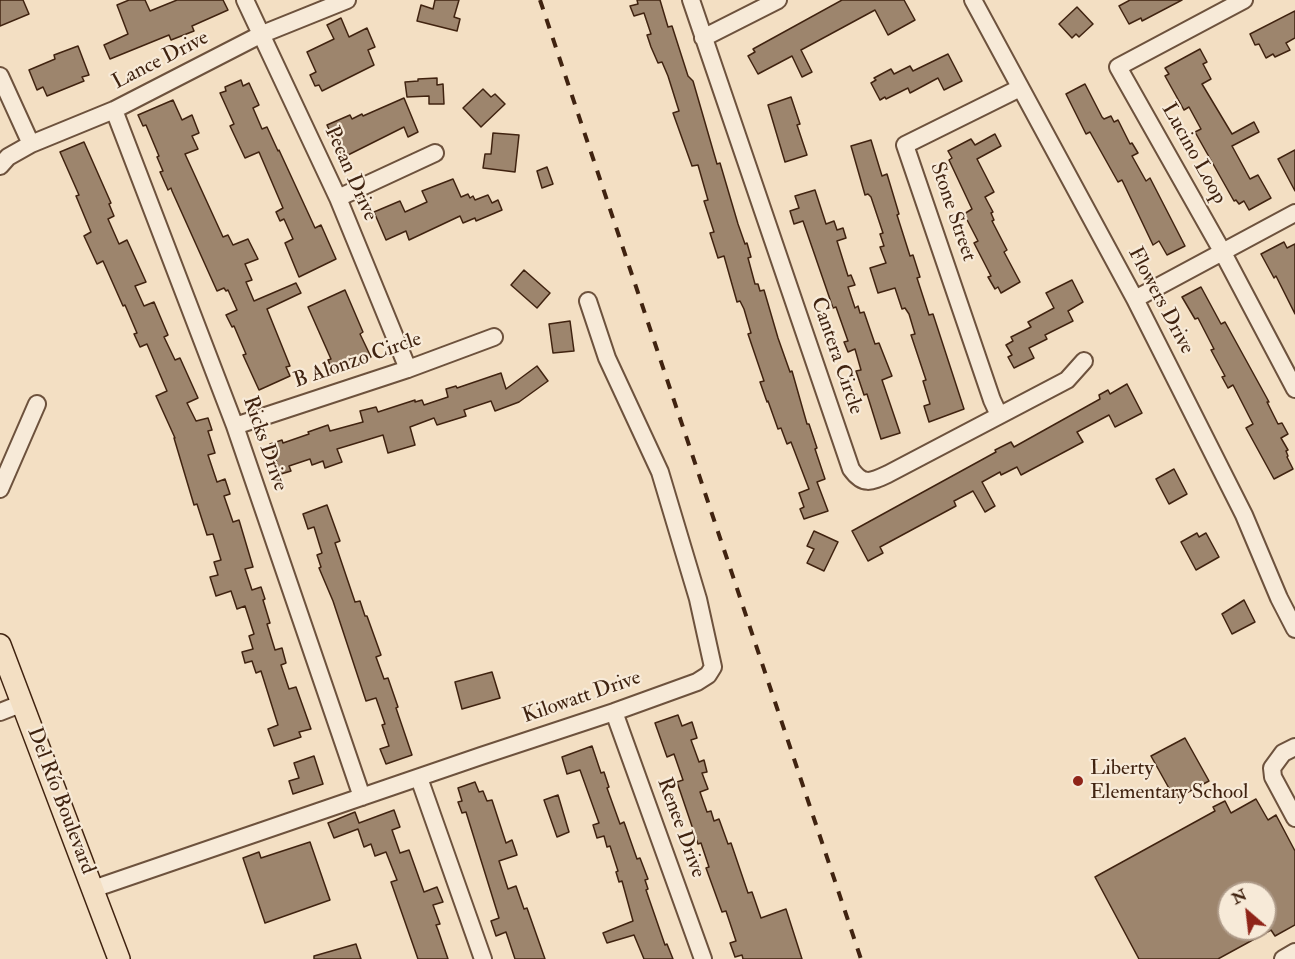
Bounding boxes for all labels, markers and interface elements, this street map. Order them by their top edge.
street label: Lance Drive [109,26,213,96]
street label: Lucino Loop [1155,99,1231,209]
street label: Pecan Drive [318,123,382,225]
street label: Stone Street [923,159,981,265]
street label: Flowers Drive [1121,243,1199,359]
street label: Cantera Circle [804,294,868,418]
street label: B Alonzo Circle [291,327,425,395]
street label: Ricks Drive [236,393,292,495]
street label: Kilowatt Drive [520,666,644,730]
street label: Del Río Boulevard [20,724,100,878]
place label: Liberty Elementary School [1090,756,1248,806]
marker: Liberty Elementary School [1071,774,1085,788]
street label: Renee Drive [650,775,710,881]
north arrow [1217,881,1277,941]
text: N [1228,885,1251,909]

